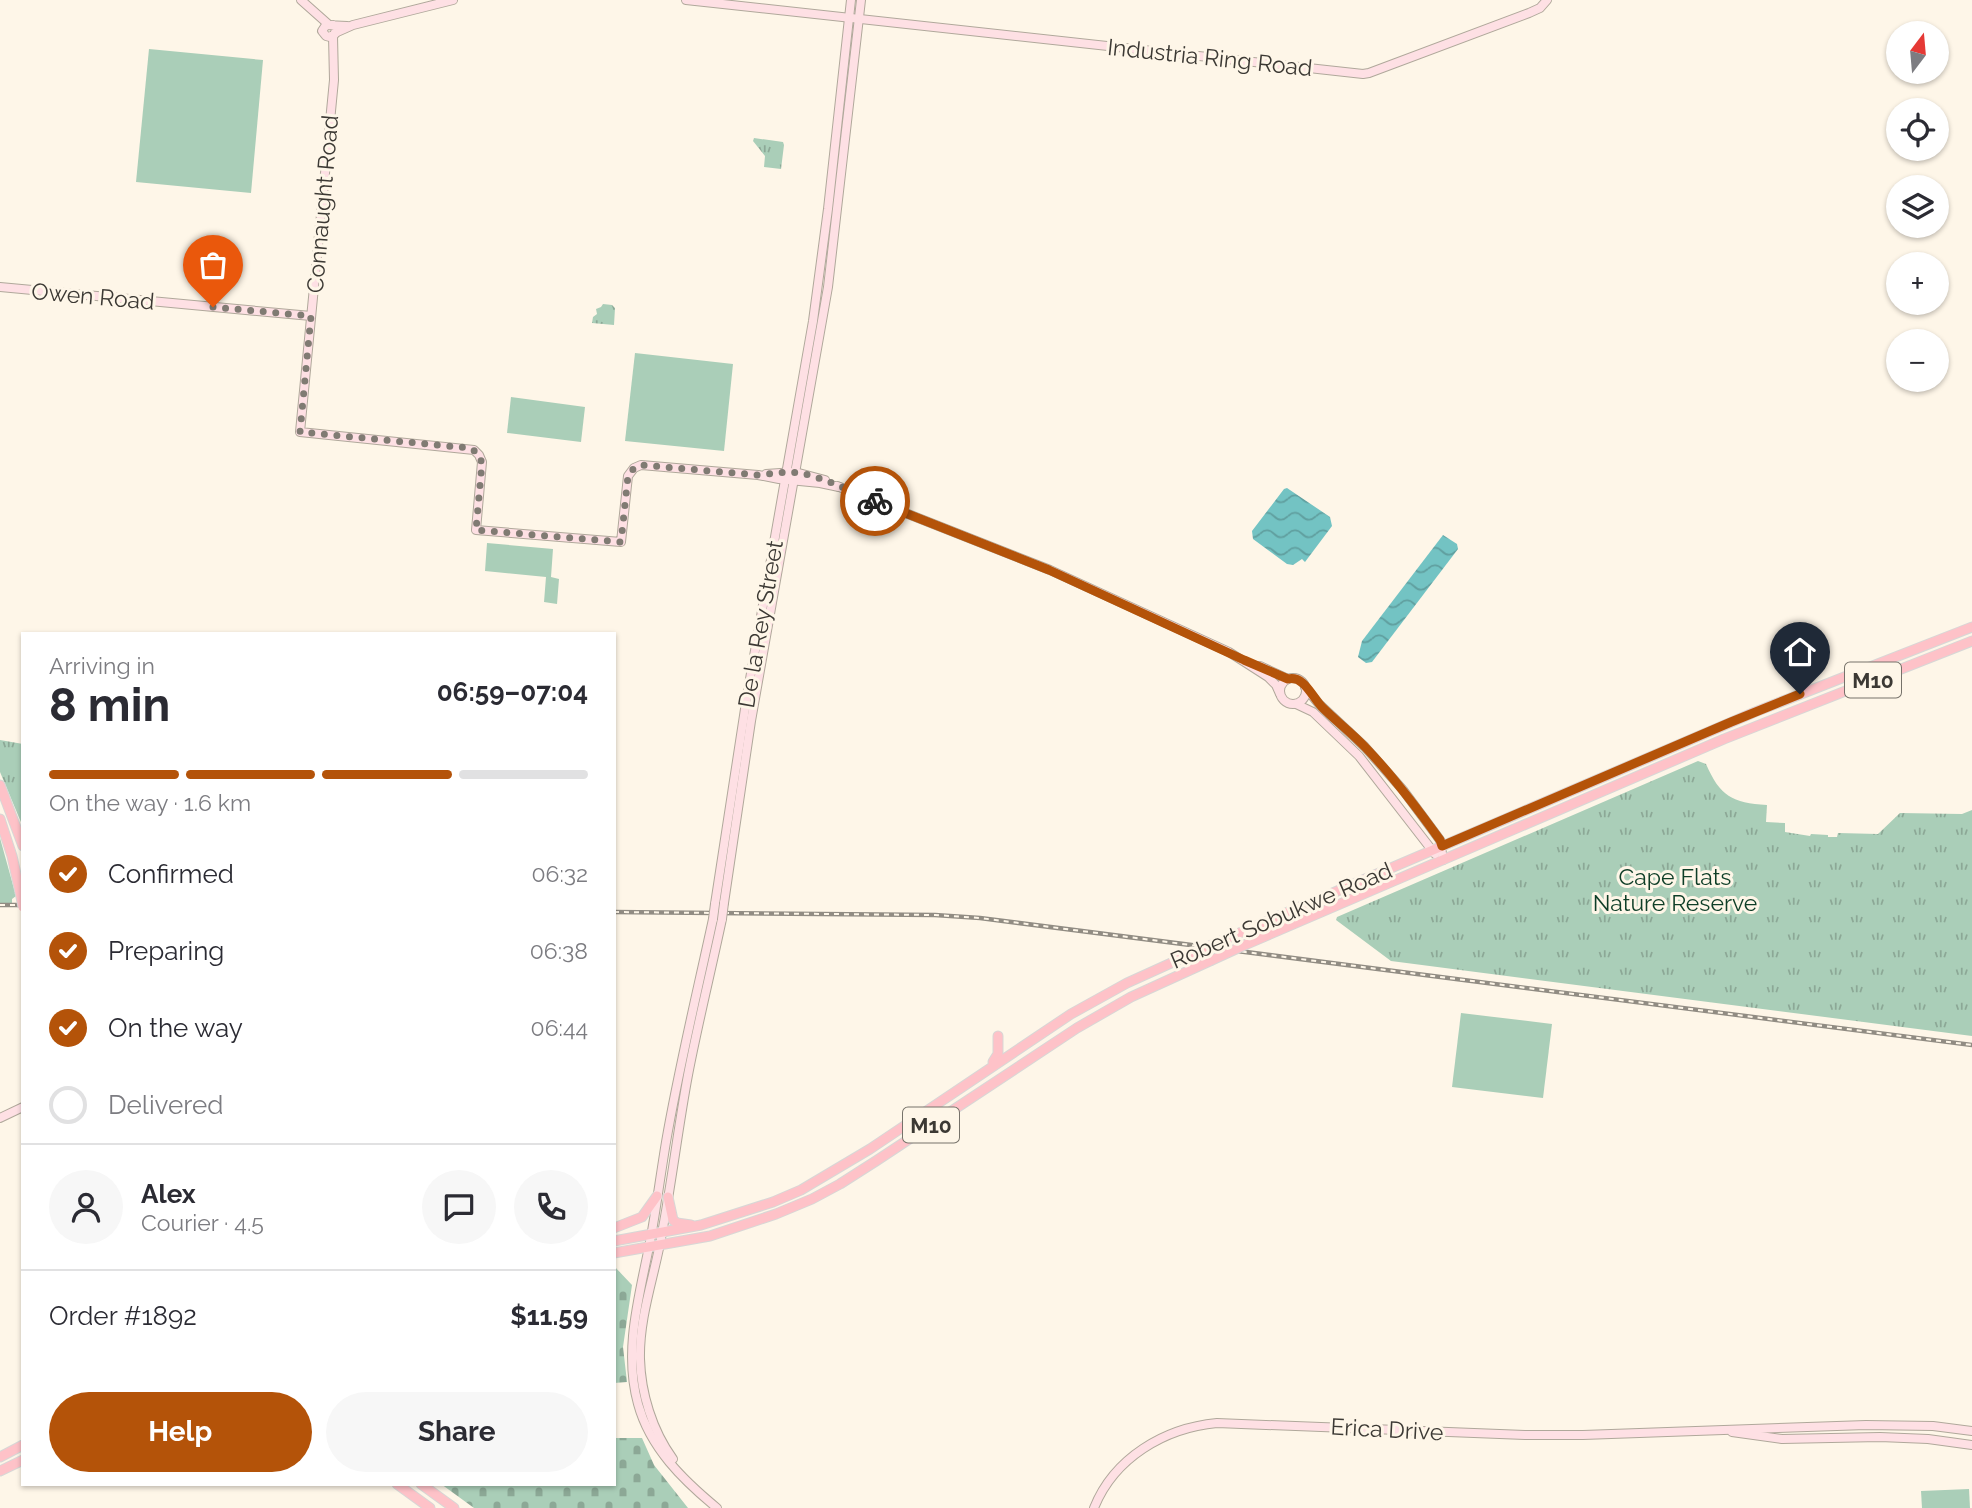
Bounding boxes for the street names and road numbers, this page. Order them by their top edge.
street label: Industria Ring Road [1106,33,1314,81]
street label: Connaught Road [301,114,343,294]
street label: Owen Road [30,277,156,315]
street label: De la Rey Street [732,538,788,710]
road number: M10 [1845,662,1901,698]
street label: Robert Sobukwe Road [1166,856,1396,974]
road number: M10 [903,1108,959,1142]
street label: Erica Drive [1330,1413,1444,1445]

